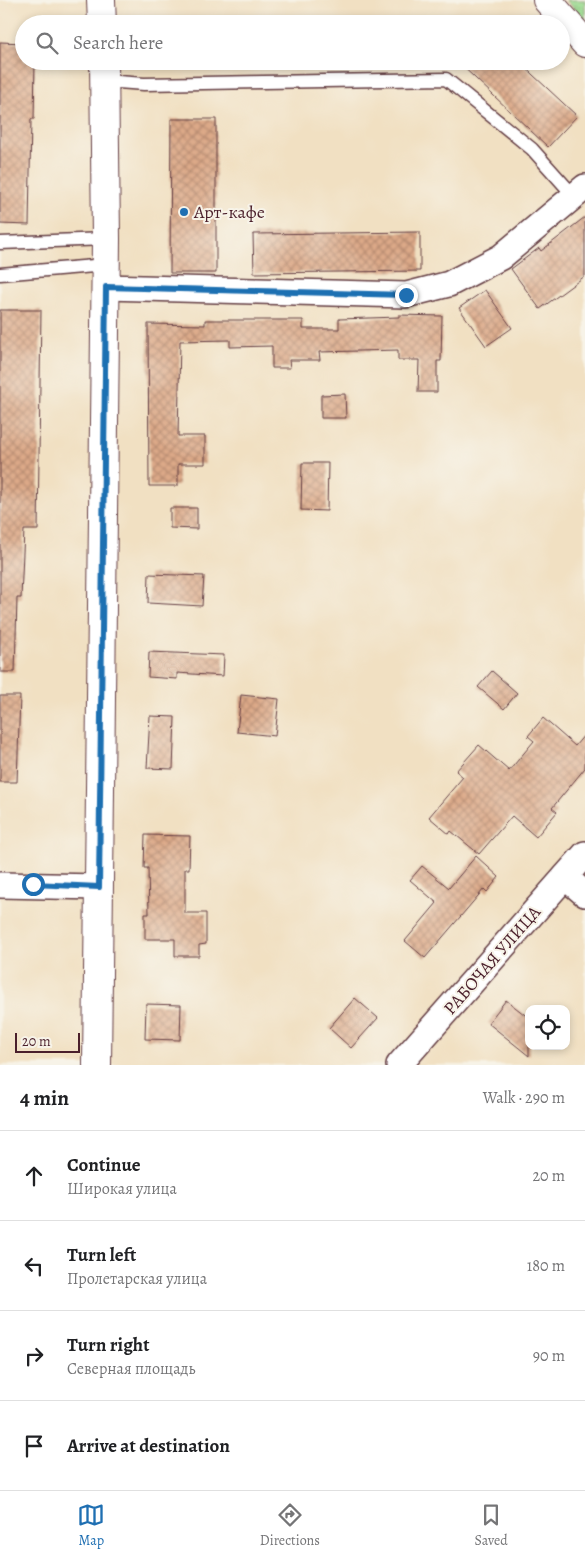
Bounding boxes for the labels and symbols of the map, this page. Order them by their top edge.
place label: Арт-кафе [193,200,265,224]
marker: Арт-кафе [178,206,190,218]
route end [395,284,418,307]
route start [22,873,45,896]
street label: РАБОЧАЯ УЛИЦА [438,900,546,1020]
scale bar [15,1030,80,1053]

